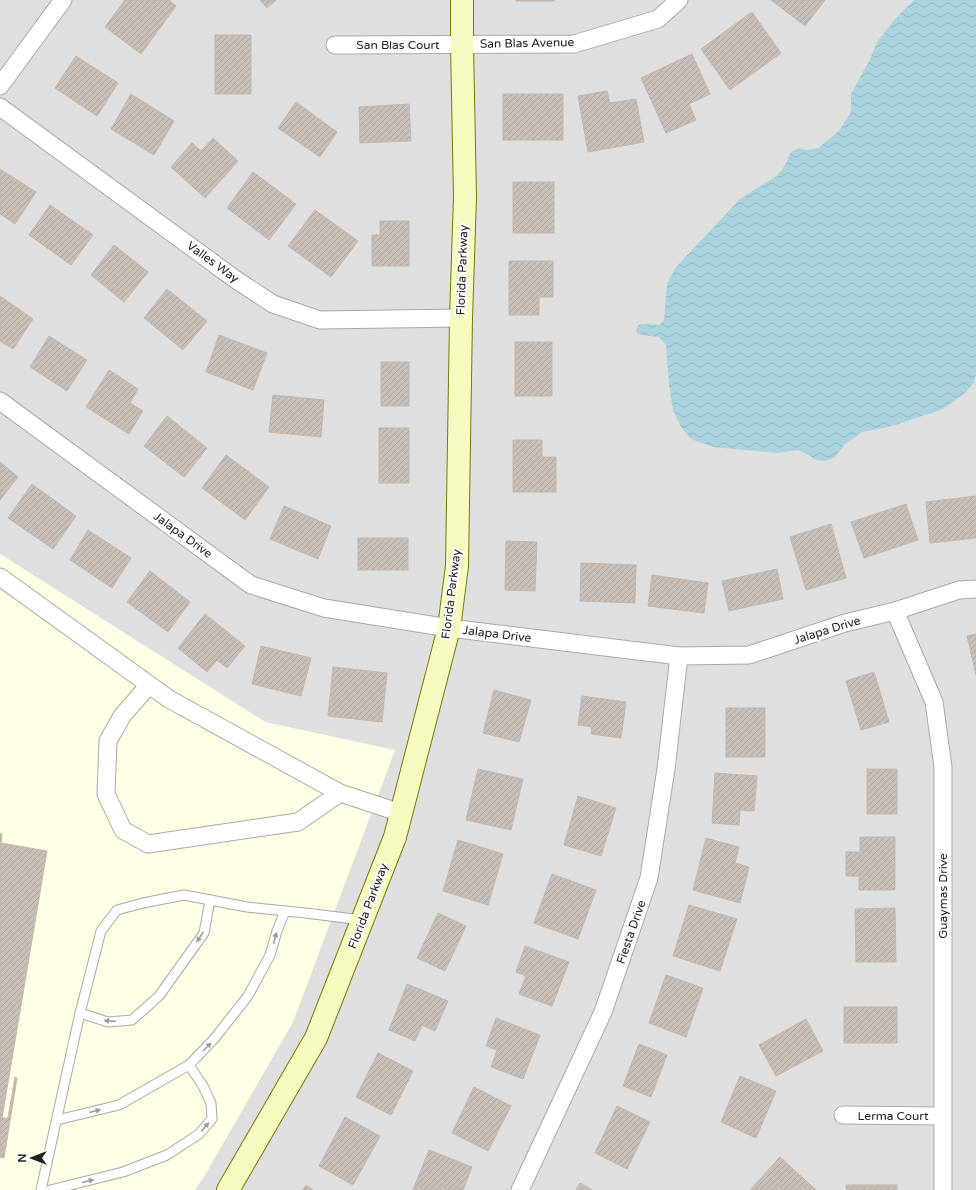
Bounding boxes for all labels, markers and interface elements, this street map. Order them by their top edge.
street label: San Blas Avenue [480,35,574,51]
street label: San Blas Court [356,38,440,52]
street label: Florida Parkway [453,224,471,316]
street label: Valles Way [184,238,242,286]
street label: Jalapa Drive [151,509,215,561]
street label: Florida Parkway [439,548,464,640]
street label: Jalapa Drive [792,613,862,647]
street label: Jalapa Drive [462,623,532,645]
street label: Guaymas Drive [936,853,950,939]
street label: Florida Parkway [345,861,391,951]
street label: Fiesta Drive [614,898,649,966]
one-way arrow [196,932,204,943]
one-way arrow [272,932,278,944]
one-way arrow [104,1018,116,1025]
one-way arrow [202,1042,212,1052]
one-way arrow [89,1107,101,1113]
street label: Lerma Court [857,1109,929,1123]
one-way arrow [200,1122,209,1133]
north arrow [12,1138,52,1178]
text: N [16,1154,29,1162]
one-way arrow [82,1177,95,1183]

